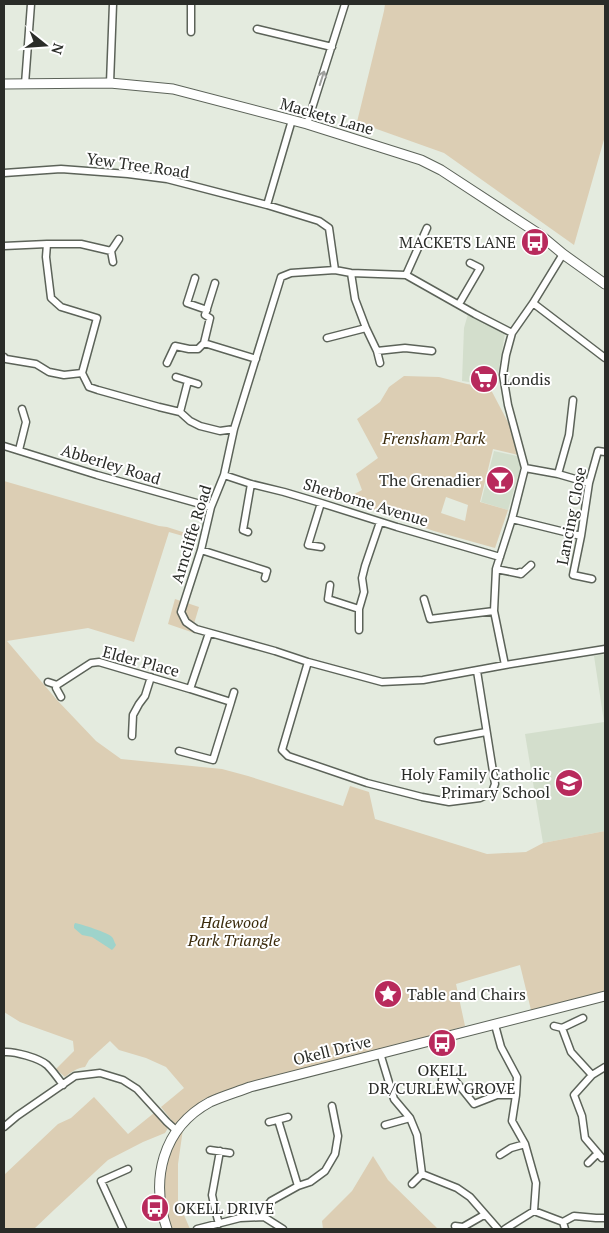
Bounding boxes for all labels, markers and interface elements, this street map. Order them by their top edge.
north arrow [20,20,70,70]
text: N [47,41,69,57]
one-way arrow [318,71,327,86]
street label: Mackets Lane [277,92,377,140]
street label: Yew Tree Road [85,147,191,183]
bus stop icon: MACKETS LANE [520,227,550,257]
place label: MACKETS LANE [399,231,516,253]
supermarket icon: Londis [469,364,499,394]
place label: Londis [503,368,551,390]
park label: Frensham Park [381,427,486,449]
street label: Abberley Road [59,438,163,490]
bar icon: The Grenadier [485,465,515,495]
street label: Lancing Close [551,465,591,567]
place label: The Grenadier [379,469,482,491]
street label: Sherborne Avenue [301,473,431,531]
street label: Arncliffe Road [166,482,216,586]
street label: Elder Place [100,640,182,682]
place label: Holy Family Catholic Primary School [401,763,550,803]
school or university icon: Holy Family Catholic Primary School [554,768,584,798]
park label: Halewood Park Triangle [187,911,280,951]
place icon: Table and Chairs [373,979,403,1009]
place label: Table and Chairs [407,983,526,1005]
bus stop icon: OKELL DR/CURLEW GROVE [427,1028,457,1058]
street label: Okell Drive [291,1030,373,1070]
place label: OKELL DR/CURLEW GROVE [368,1059,516,1099]
bus stop icon: OKELL DRIVE [140,1193,170,1223]
place label: OKELL DRIVE [174,1197,274,1219]

